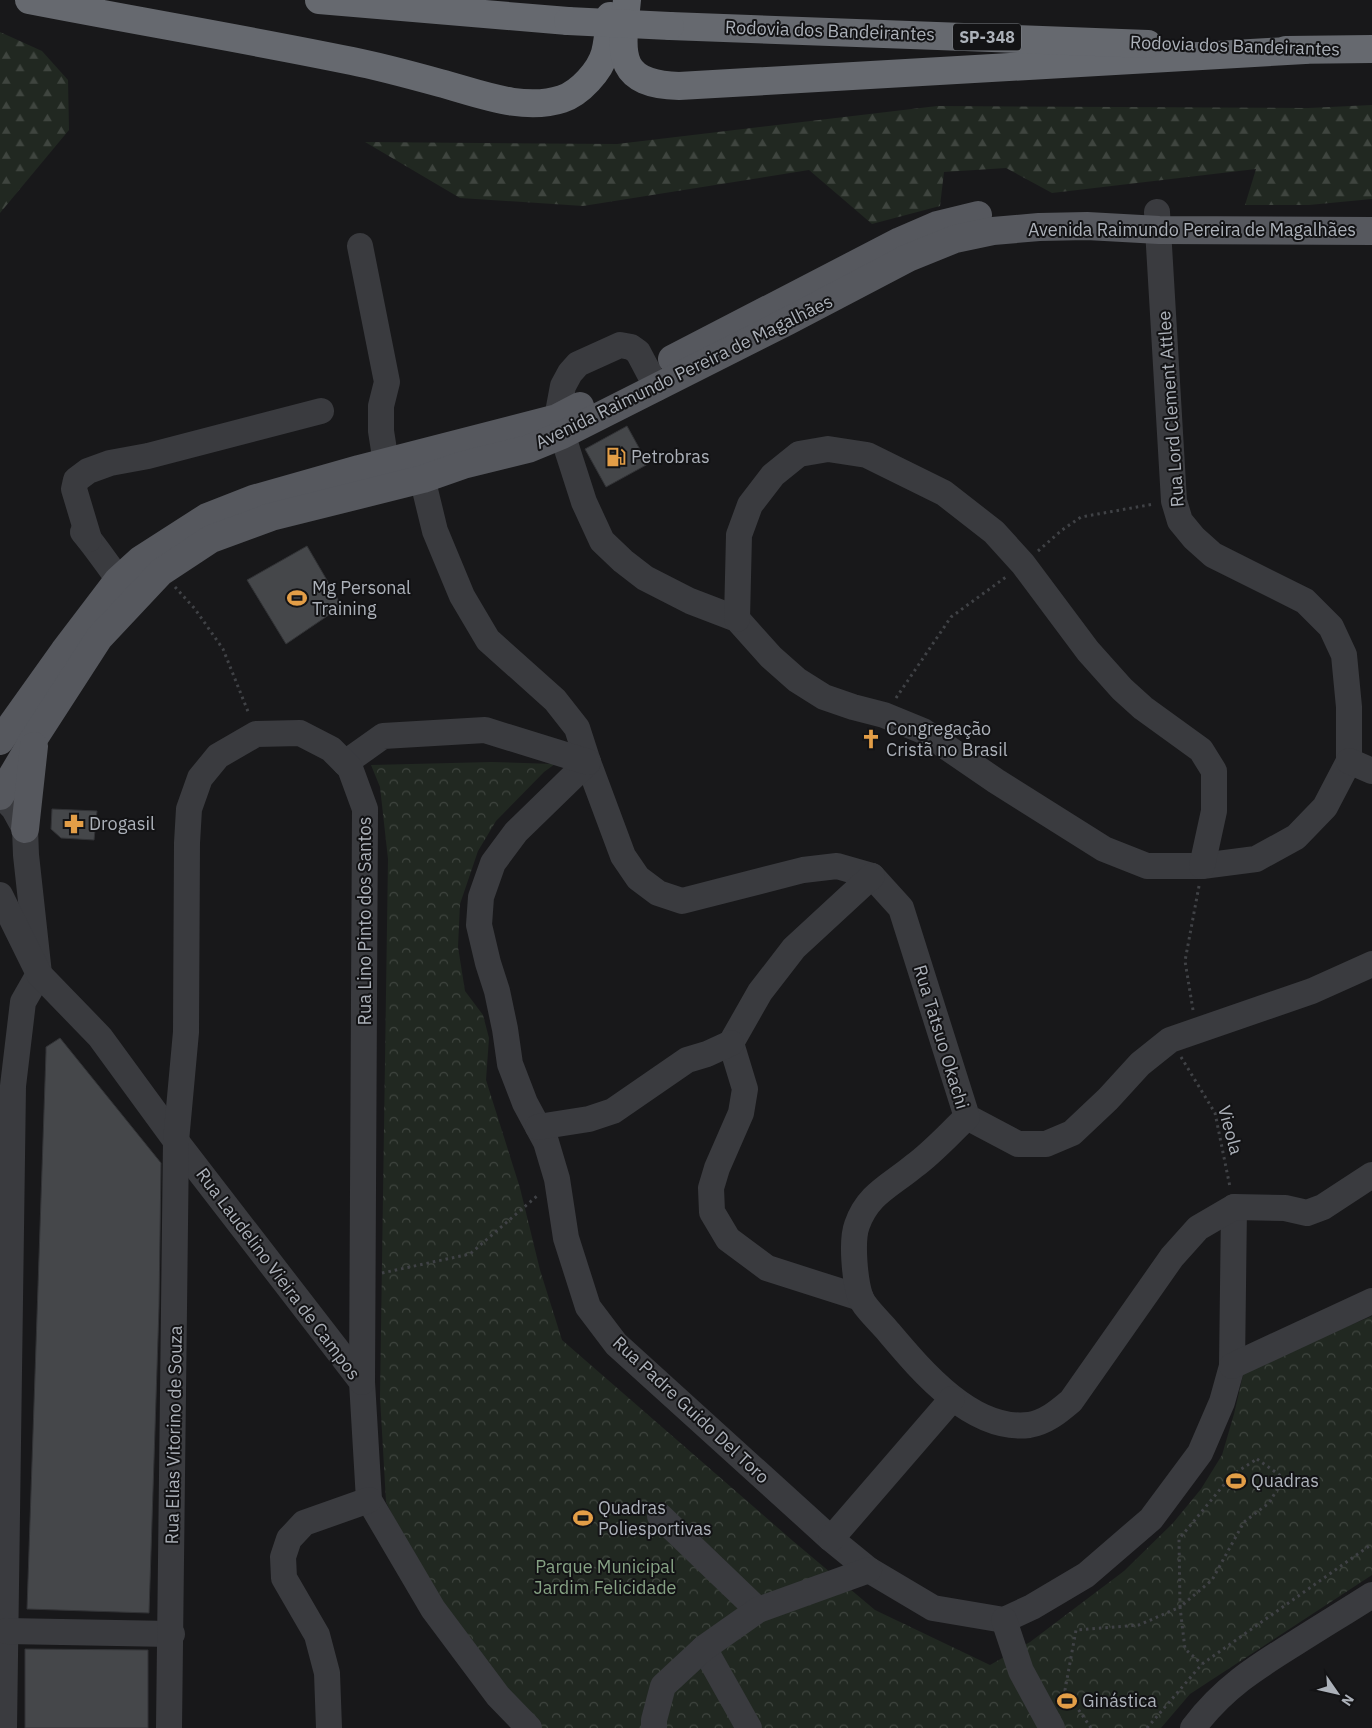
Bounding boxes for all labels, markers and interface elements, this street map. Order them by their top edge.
street label: Rodovia dos Bandeirantes [725,15,935,46]
road number: SP-348 [953,24,1021,51]
street label: Rodovia dos Bandeirantes [1130,30,1340,61]
street label: Avenida Raimundo Pereira de Magalhães [1028,218,1356,241]
street label: Avenida Raimundo Pereira de Magalhães [531,289,836,454]
street label: Rua Lord Clement Attlee [1152,310,1189,508]
place label: Petrobras [631,445,710,468]
fuel station icon: Petrobras [605,446,627,468]
place label: Mg Personal Training [312,576,411,620]
sports icon: Mg Personal Training [286,587,308,609]
place label: Congregação Cristã no Brasil [886,717,1008,761]
church icon: Congregação Cristã no Brasil [860,728,882,750]
place label: Drogasil [89,812,155,835]
pharmacy icon: Drogasil [63,813,85,835]
street label: Rua Lino Pinto dos Santos [353,817,376,1025]
street label: Rua Tatsuo Okachi [909,962,974,1112]
street label: Vieola [1213,1103,1248,1157]
street label: Rua Laudelino Vieira de Campos [191,1163,366,1384]
street label: Rua Elias Vitorino de Souza [160,1325,187,1545]
street label: Rua Padre Guido Del Toro [608,1331,774,1488]
place label: Quadras [1251,1469,1319,1492]
sports icon: Quadras [1225,1470,1247,1492]
place label: Quadras Poliesportivas [598,1496,712,1540]
sports icon: Quadras Poliesportivas [572,1507,594,1529]
park label: Parque Municipal Jardim Felicidade [533,1555,677,1599]
north arrow [1312,1668,1362,1718]
place label: Ginástica [1082,1689,1157,1712]
sports icon: Ginástica [1056,1690,1078,1712]
text: N [1337,1691,1358,1710]

